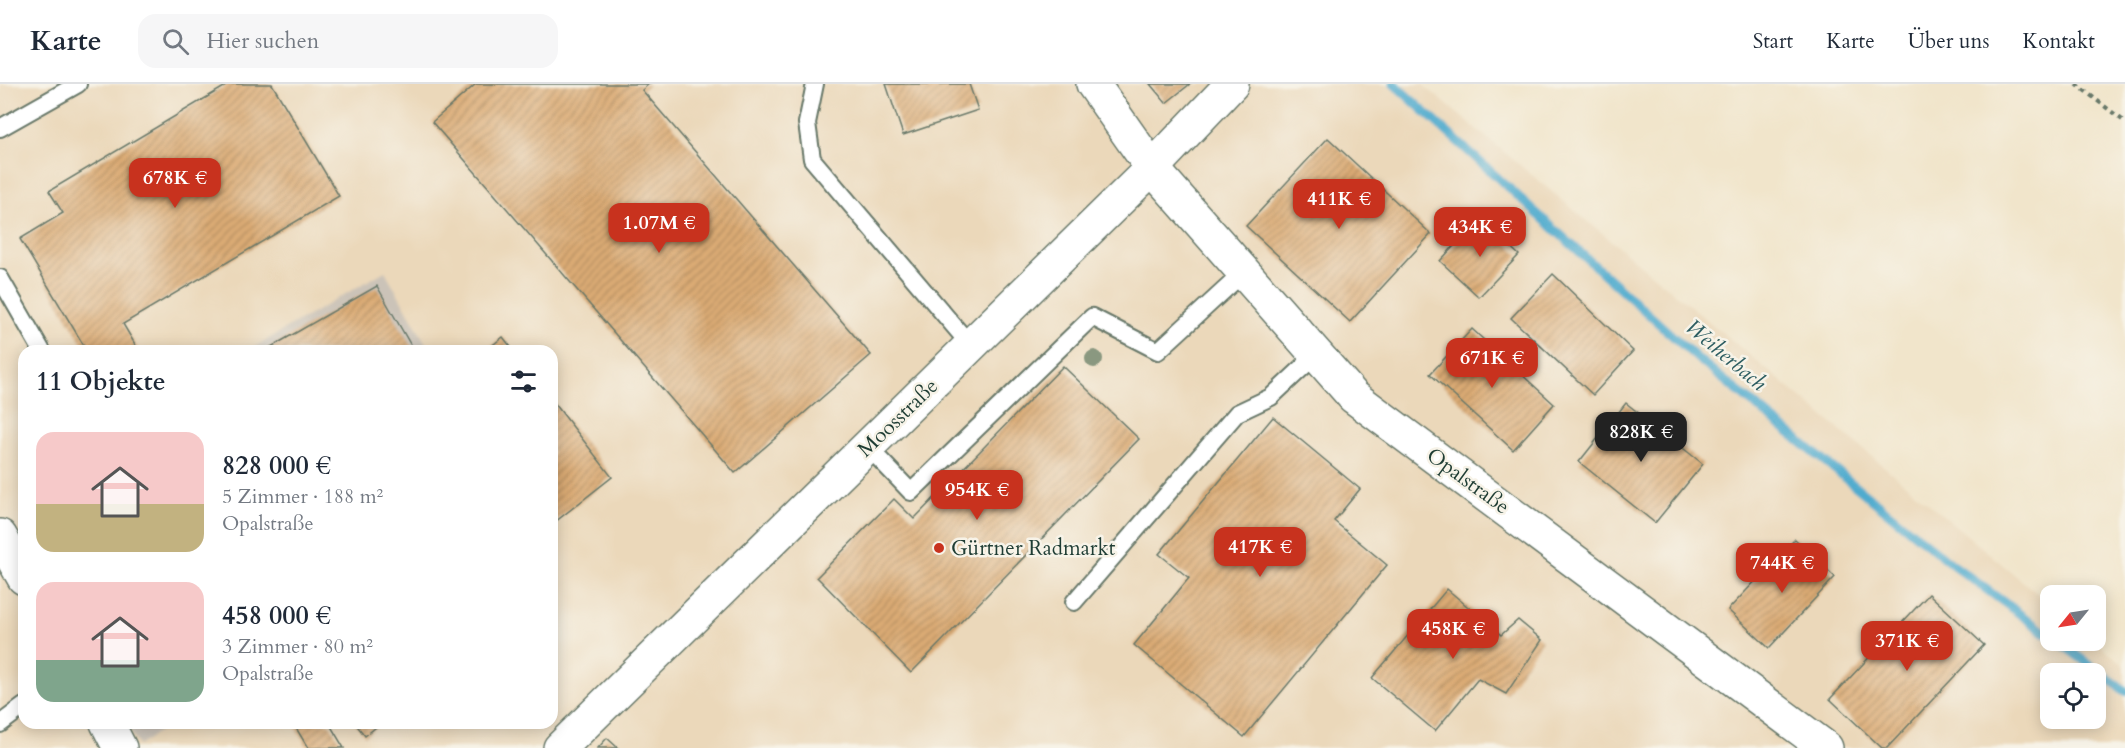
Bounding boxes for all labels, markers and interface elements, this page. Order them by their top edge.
search box [138,14,558,68]
text: Karte [30,22,102,60]
icon: search [159,25,192,58]
text: Hier suchen [207,26,319,56]
text: Start [1753,27,1793,56]
text: Karte [1826,27,1875,56]
text: Über uns [1908,27,1990,56]
text: Kontakt [2023,27,2095,56]
pin: 678K € [126,158,224,209]
text: 678K € [143,164,207,191]
pin: 411K € [1290,179,1388,230]
text: 411K € [1307,185,1371,212]
pin: 1.07M € [604,203,714,254]
pin: 434K € [1431,207,1529,258]
text: 1.07M € [622,209,696,236]
text: 434K € [1448,213,1512,240]
water label: Weiherbach [1679,312,1773,398]
pin: 671K € [1443,338,1541,389]
text: 671K € [1460,344,1524,371]
text: 11 Objekte [36,364,166,399]
icon: filters [507,365,540,398]
street label: Moosstraße [851,372,945,464]
pin: 828K € [1592,412,1690,463]
text: 828K € [1609,418,1673,445]
street label: Opalstraße [1421,441,1515,521]
text: 828 000 € [222,448,331,483]
icon: home [84,456,156,528]
pin: 954K € [928,470,1026,521]
text: 954K € [945,476,1009,503]
text: 5 Zimmer · 188 m² [222,483,383,510]
text: Opalstraße [222,510,314,537]
pin: 417K € [1211,527,1309,578]
text: 417K € [1228,533,1292,560]
place label: Gürtner Radmarkt [951,534,1116,563]
marker: Gürtner Radmarkt [932,541,946,555]
pin: 744K € [1733,543,1831,594]
text: 744K € [1750,549,1814,576]
north arrow [2040,585,2106,651]
map controls [2040,585,2106,729]
text: 458 000 € [222,598,331,633]
icon: home [84,606,156,678]
pin: 458K € [1404,609,1502,660]
text: 458K € [1421,615,1485,642]
pin: 371K € [1858,621,1956,672]
text: 371K € [1875,627,1939,654]
text: 3 Zimmer · 80 m² [222,633,373,660]
text: Opalstraße [222,660,314,687]
button: locate [2040,663,2106,729]

